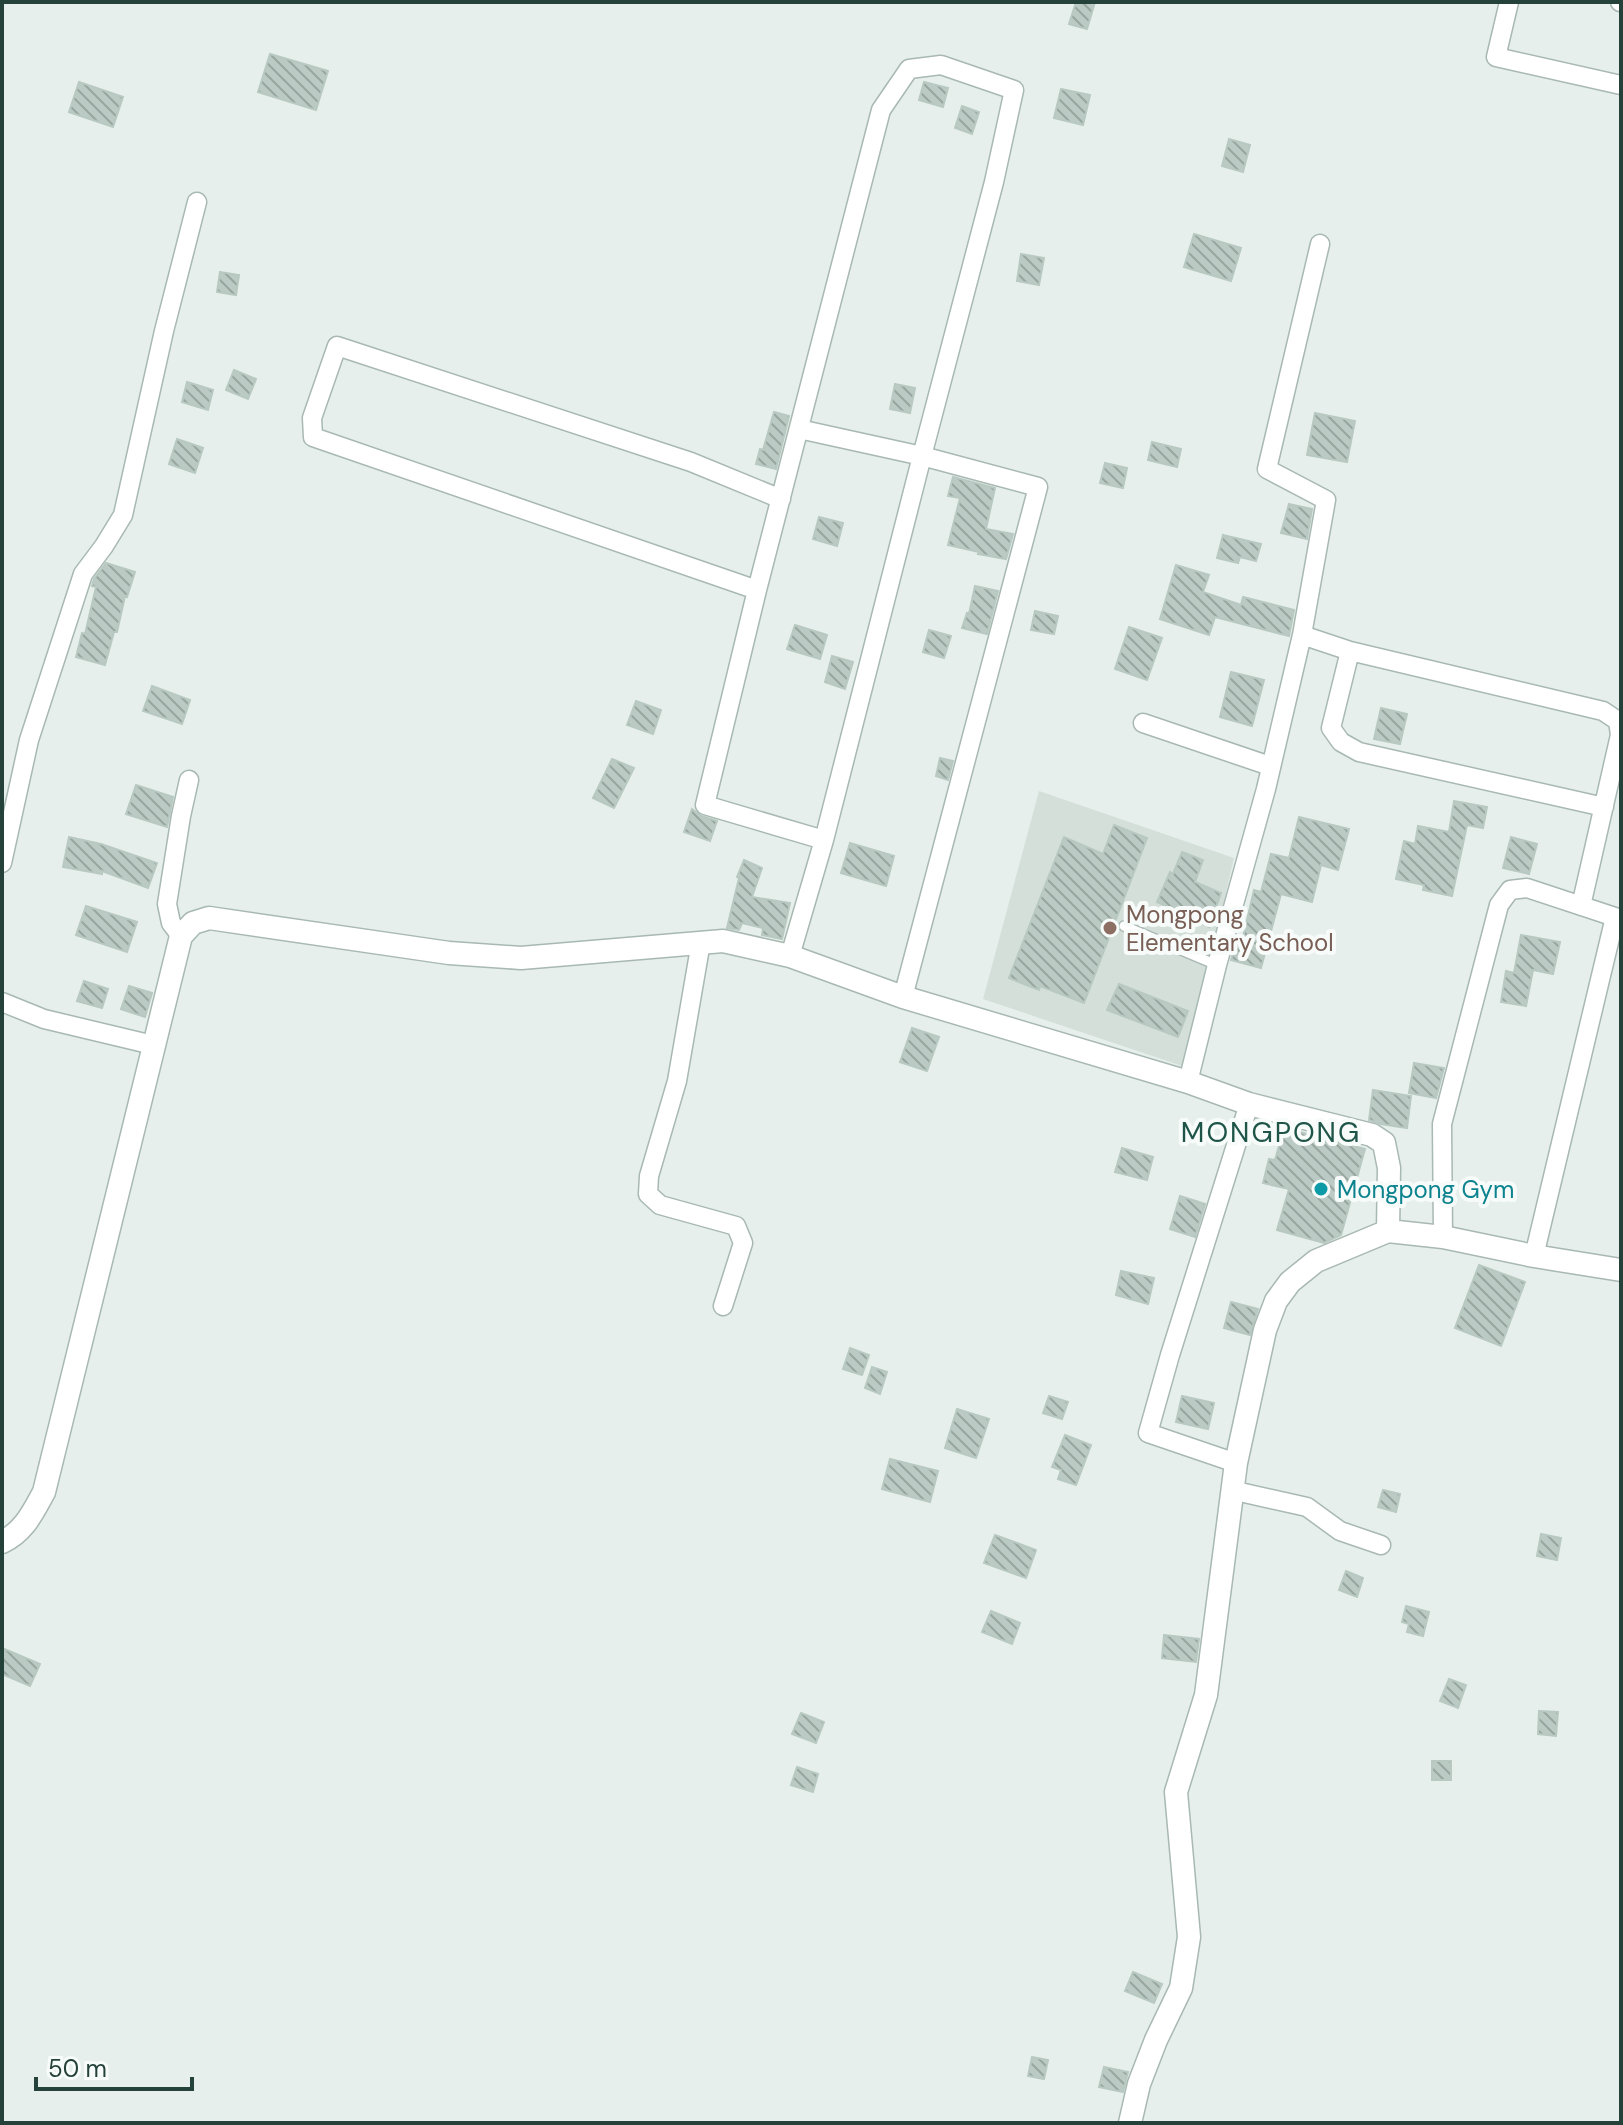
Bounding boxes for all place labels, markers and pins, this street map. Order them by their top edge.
place label: Mongpong Elementary School [1126,899,1334,958]
marker: Mongpong Elementary School [1101,919,1119,937]
place label: Mongpong Gym [1337,1174,1514,1205]
marker: Mongpong Gym [1312,1180,1330,1198]

